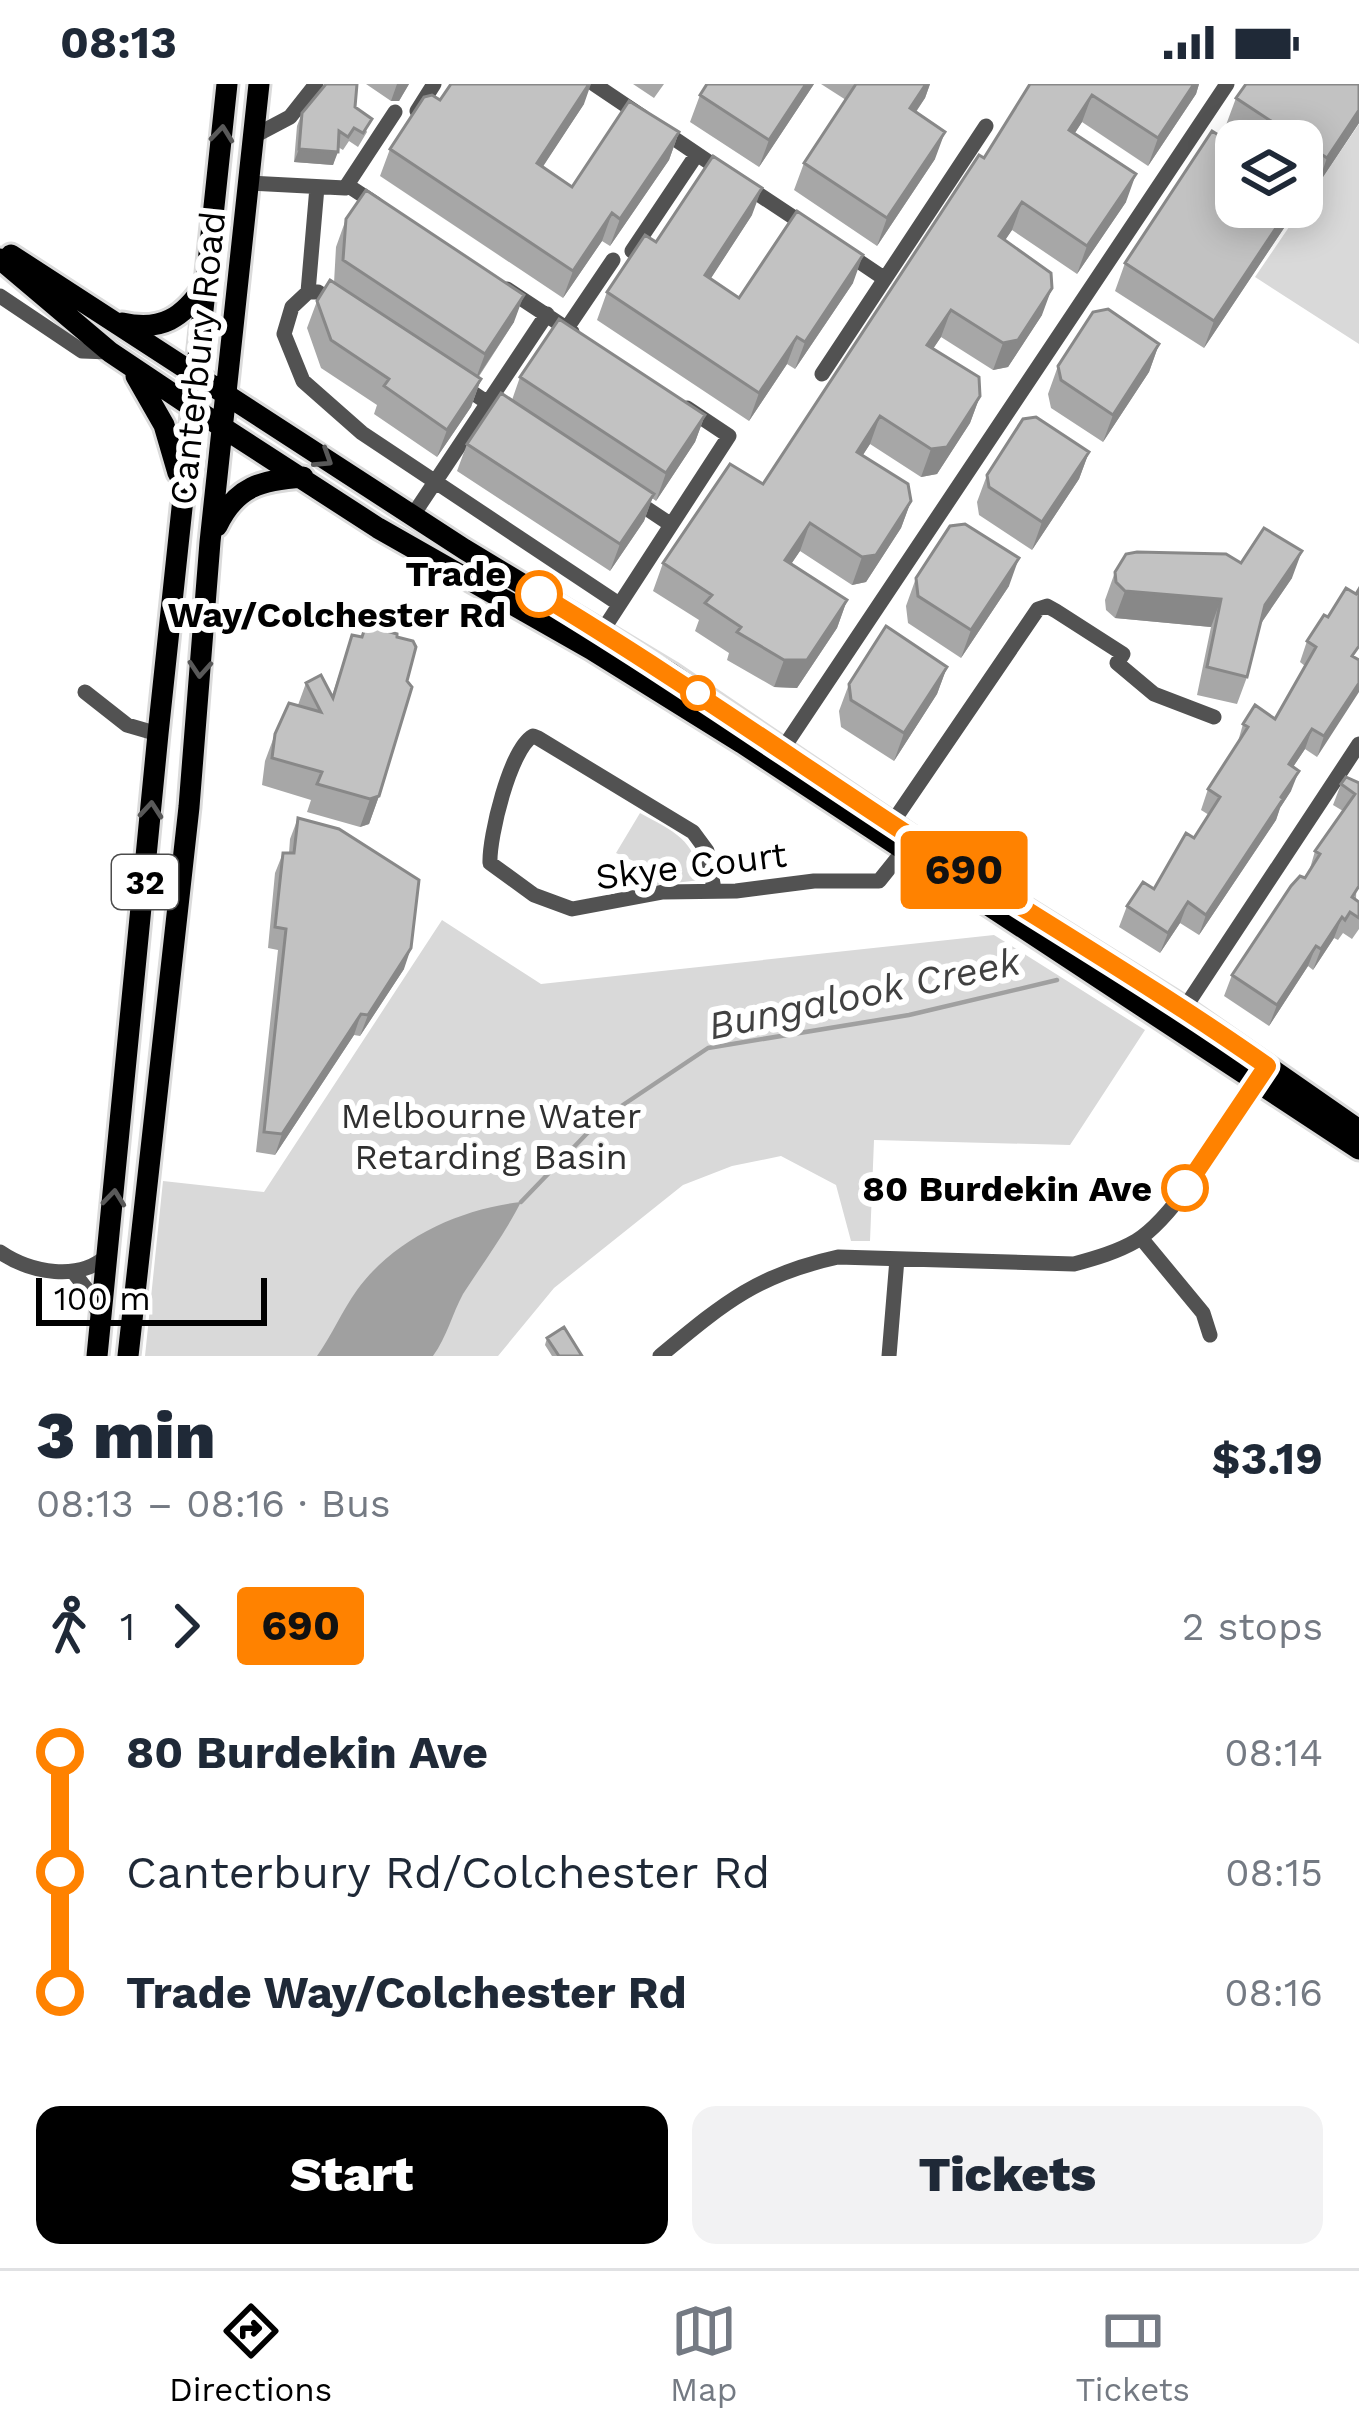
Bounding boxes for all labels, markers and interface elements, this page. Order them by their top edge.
text: 08:13 [60,16,177,69]
map controls [1215,120,1323,228]
button: layers [1215,120,1323,228]
one-way arrow [209,124,234,143]
street label: Canterbury Road [162,209,234,507]
one-way arrow [310,445,332,467]
place label: Trade Way/Colchester Rd [168,553,506,636]
marker: Trade Way/Colchester Rd [517,572,561,616]
one-way arrow [188,660,214,679]
unlabelled marker [682,677,714,709]
one-way arrow [138,800,163,819]
line badge: 690 [895,831,1033,909]
street label: Skye Court [593,833,789,899]
text: 690 [925,845,1003,894]
road number: 32 [112,855,178,909]
water label: Bungalook Creek [704,938,1026,1049]
park label: Melbourne Water Retarding Basin [340,1095,642,1178]
marker: 80 Burdekin Ave [1163,1166,1207,1210]
place label: 80 Burdekin Ave [862,1168,1152,1210]
one-way arrow [101,1188,126,1207]
scale bar [36,1272,267,1325]
text: 100 m [54,1279,151,1318]
text: 3 min [36,1397,216,1474]
text: $3.19 [1212,1432,1323,1485]
text: 08:13 – 08:16 · Bus [36,1481,391,1526]
icon: walk [36,1593,102,1659]
icon: forward [153,1593,219,1659]
text: 690 [261,1601,340,1650]
text: 1 [120,1604,135,1649]
text: 2 stops [1182,1604,1323,1649]
text: 80 Burdekin Ave [126,1726,488,1779]
text: 08:14 [1224,1730,1323,1775]
text: Canterbury Rd/Colchester Rd [126,1846,770,1899]
text: 08:15 [1225,1850,1323,1895]
text: Trade Way/Colchester Rd [126,1966,687,2019]
text: 08:16 [1224,1970,1323,2015]
button: Start [36,2106,668,2244]
button: Tickets [692,2106,1323,2244]
tab: Directions [169,2298,332,2409]
tab: Map [670,2298,737,2409]
tab: Tickets [1075,2298,1190,2409]

